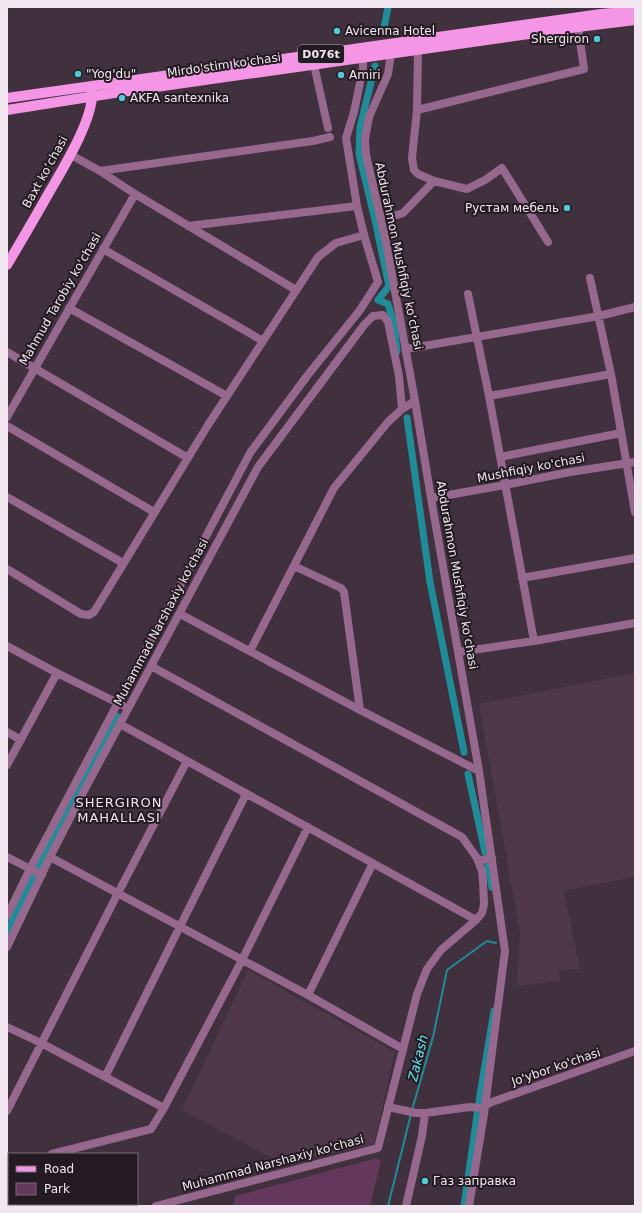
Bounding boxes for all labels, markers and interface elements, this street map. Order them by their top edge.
place label: Avicenna Hotel [345,24,435,38]
marker: Avicenna Hotel [332,26,342,36]
place label: Shergiron [531,32,589,46]
marker: Shergiron [592,34,602,44]
road number: D076t [298,45,344,63]
street label: Mirdo'stim ko'chasi [166,50,282,80]
place label: "Yog'du" [86,67,136,81]
place label: Amiri [349,68,381,82]
marker: "Yog'du" [73,69,83,79]
marker: Amiri [336,70,346,80]
place label: AKFA santexnika [130,91,229,105]
marker: AKFA santexnika [117,93,127,103]
street label: Baxt koʻchasi [19,134,71,210]
street label: Abdurahmon Mushfiqiy koʻchasi [372,161,426,351]
place label: Рустам мебель [465,201,559,215]
marker: Рустам мебель [562,203,572,213]
street label: Mahmud Tarobiy ko'chasi [16,230,104,368]
street label: Mushfiqiy ko'chasi [476,451,586,485]
street label: Abdurahmon Mushfiqiy koʻchasi [433,480,481,670]
street label: Muhammad Narshaxiy ko'chasi [111,536,211,708]
district label: SHERGIRON MAHALLASI [75,795,163,825]
water label: Zakash [405,1033,431,1084]
street label: Jo'ybor ko'chasi [509,1045,602,1089]
street label: Muhammad Narshaxiy ko'chasi [181,1132,365,1194]
legend [8,1153,138,1205]
text: Road [44,1162,74,1176]
place label: Газ заправка [433,1174,516,1188]
marker: Газ заправка [420,1176,430,1186]
text: Park [44,1182,70,1196]

